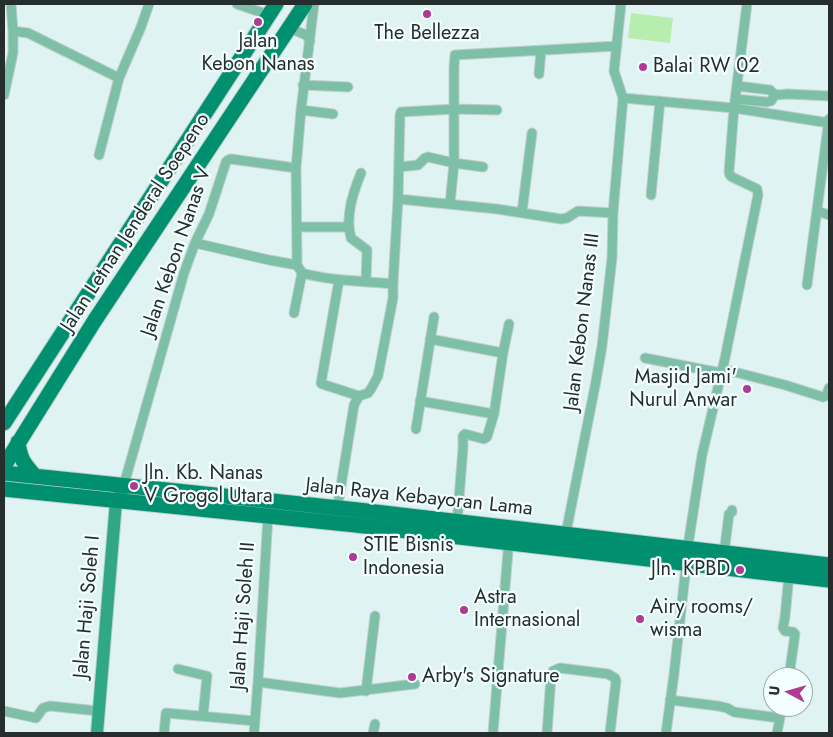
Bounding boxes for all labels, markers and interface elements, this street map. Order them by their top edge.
marker: The Bellezza [421,8,433,20]
marker: Jalan Kebon Nanas [252,16,264,28]
place label: The Bellezza [374,22,480,46]
place label: Jalan Kebon Nanas [201,30,315,77]
place label: Balai RW 02 [653,55,760,79]
marker: Balai RW 02 [637,61,649,73]
street label: Jalan Letnan Jenderal Soepeno [56,109,216,337]
street label: Jalan Kebon Nanas V [137,164,217,340]
street label: Jalan Kebon Nanas III [560,232,606,412]
place label: Masjid Jami' Nurul Anwar [629,366,737,413]
marker: Masjid Jami' Nurul Anwar [741,383,753,395]
place label: Jln. Kb. Nanas V Grogol Utara [144,462,273,509]
street label: Jalan Raya Kebayoran Lama [304,474,534,522]
marker: Jln. Kb. Nanas V Grogol Utara [128,480,140,492]
place label: STIE Bisnis Indonesia [363,534,453,581]
street label: Jalan Haji Soleh I [70,535,106,679]
street label: Jalan Haji Soleh II [227,541,261,691]
marker: STIE Bisnis Indonesia [347,551,359,563]
place label: Jln. KPBD [651,558,730,582]
marker: Jln. KPBD [734,564,746,576]
place label: Astra Internasional [474,586,580,633]
place label: Airy rooms/ wisma [650,596,753,643]
marker: Astra Internasional [458,604,470,616]
marker: Airy rooms/ wisma [634,613,646,625]
place label: Arby's Signature [422,665,560,689]
north arrow [763,667,813,717]
marker: Arby's Signature [406,671,418,683]
text: U [764,685,785,696]

